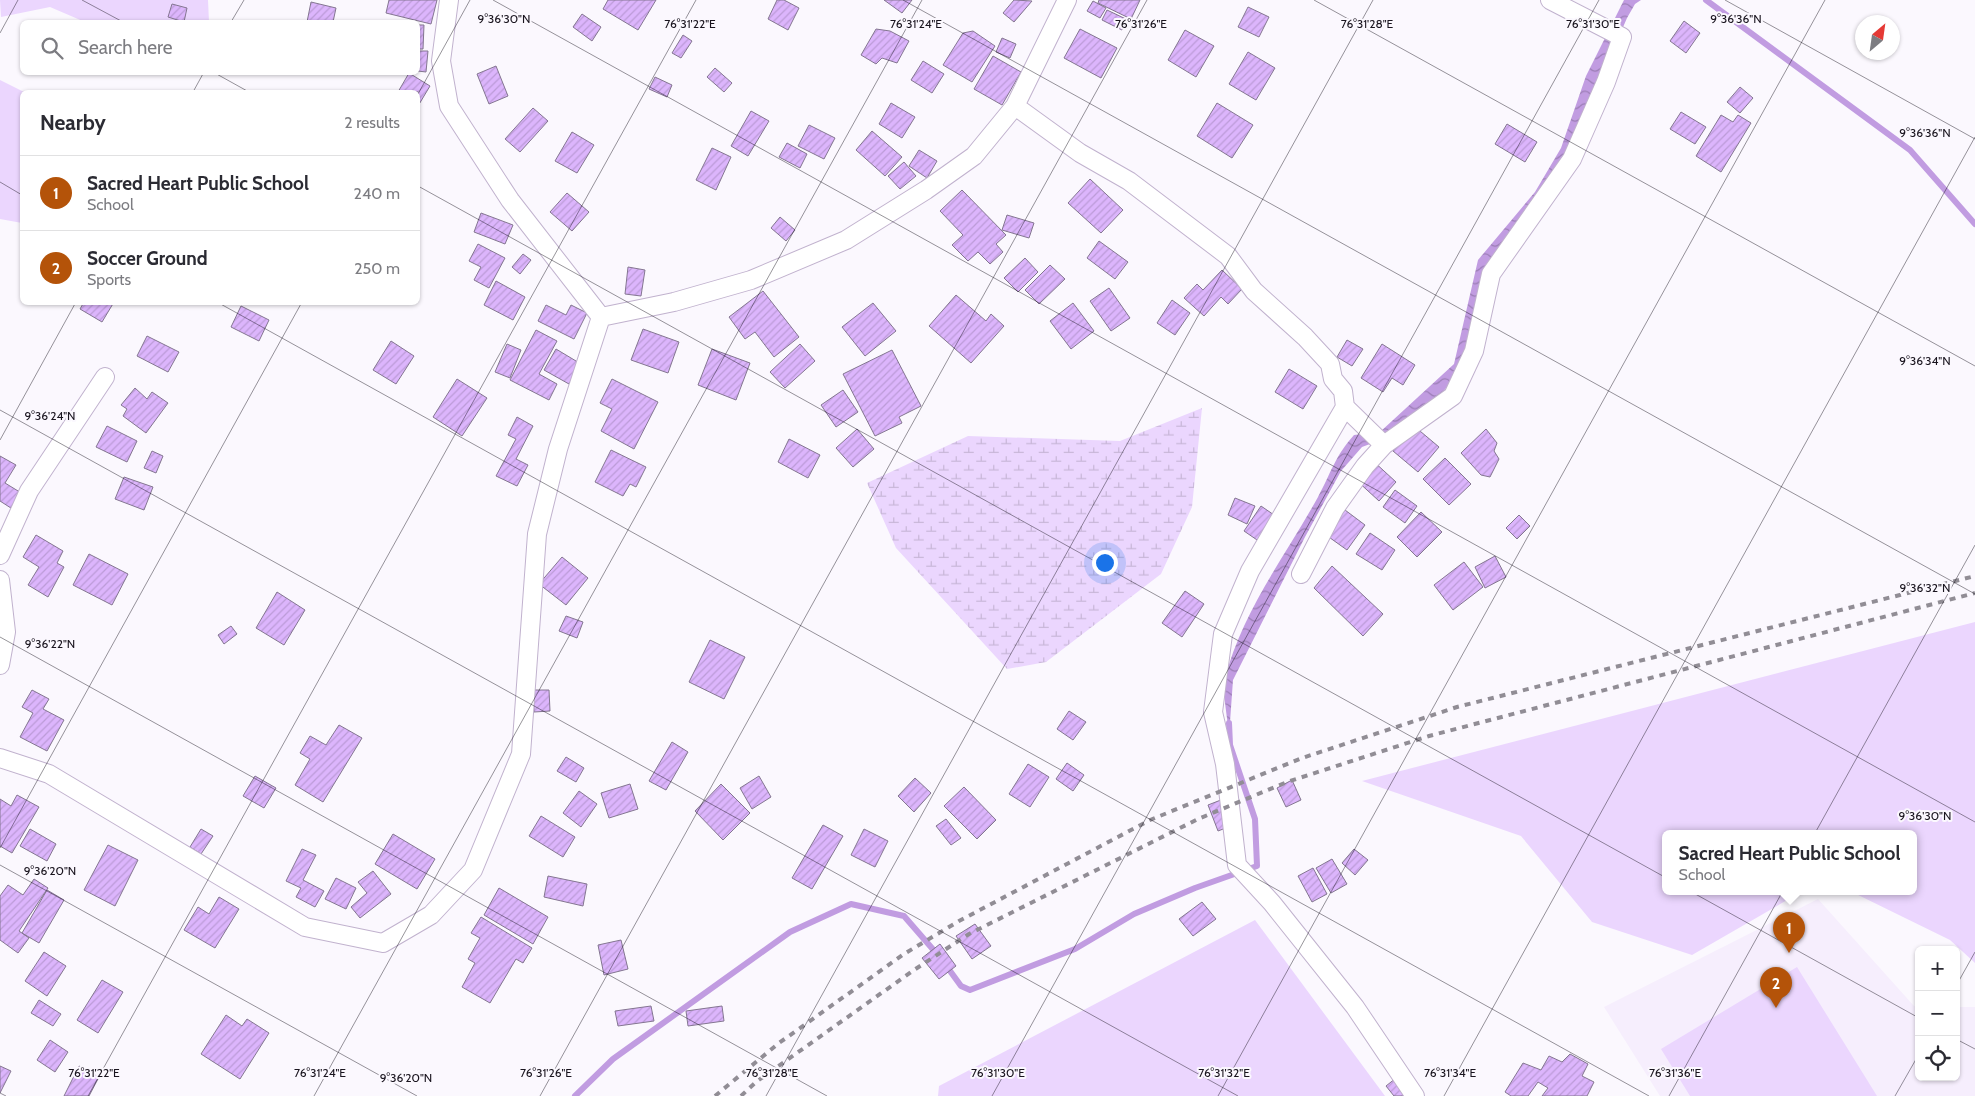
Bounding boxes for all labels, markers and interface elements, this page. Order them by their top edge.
text: 9°36'30"N [478,11,530,26]
text: 9°36'36"N [1710,11,1762,26]
north arrow [1855,15,1900,60]
text: 76°31'22"E [664,16,716,31]
text: 76°31'24"E [890,16,942,31]
text: 76°31'26"E [1115,16,1167,31]
text: 76°31'28"E [1341,16,1394,31]
text: 76°31'30"E [1566,16,1620,31]
search box [20,20,420,75]
icon: search [38,34,66,62]
text: Search here [78,36,172,59]
text: Nearby [40,110,106,135]
text: 2 results [344,113,400,132]
text: 9°36'36"N [1899,125,1951,140]
text: Sacred Heart Public School [87,172,309,195]
text: 1 [53,184,59,203]
text: 240 m [354,184,400,203]
text: School [87,195,134,214]
text: Soccer Ground [87,247,208,270]
text: 2 [52,259,60,278]
text: 250 m [354,259,400,278]
text: Sports [87,270,131,289]
text: 9°36'34"N [1899,353,1951,368]
text: 9°36'24"N [24,408,76,423]
your location [1092,550,1118,576]
text: 9°36'32"N [1900,580,1950,595]
text: 9°36'22"N [25,636,75,651]
text: 9°36'30"N [1899,808,1951,823]
popup [1662,830,1917,895]
text: Sacred Heart Public School [1679,842,1900,865]
text: 9°36'20"N [24,863,76,878]
text: School [1679,865,1725,884]
pin: 1 [1773,912,1805,953]
map controls [1915,946,1960,1081]
button: + [1915,946,1960,991]
pin: 2 [1760,967,1792,1008]
button: − [1915,991,1960,1036]
button: locate [1915,1036,1960,1081]
text: 76°31'22"E [68,1065,120,1080]
text: 76°31'24"E [294,1065,346,1080]
text: 76°31'26"E [520,1065,572,1080]
text: 76°31'28"E [746,1065,799,1080]
text: 76°31'30"E [971,1065,1025,1080]
text: 76°31'32"E [1198,1065,1250,1080]
text: 76°31'34"E [1424,1065,1476,1080]
text: 76°31'36"E [1649,1065,1701,1080]
text: 9°36'20"N [380,1070,432,1085]

